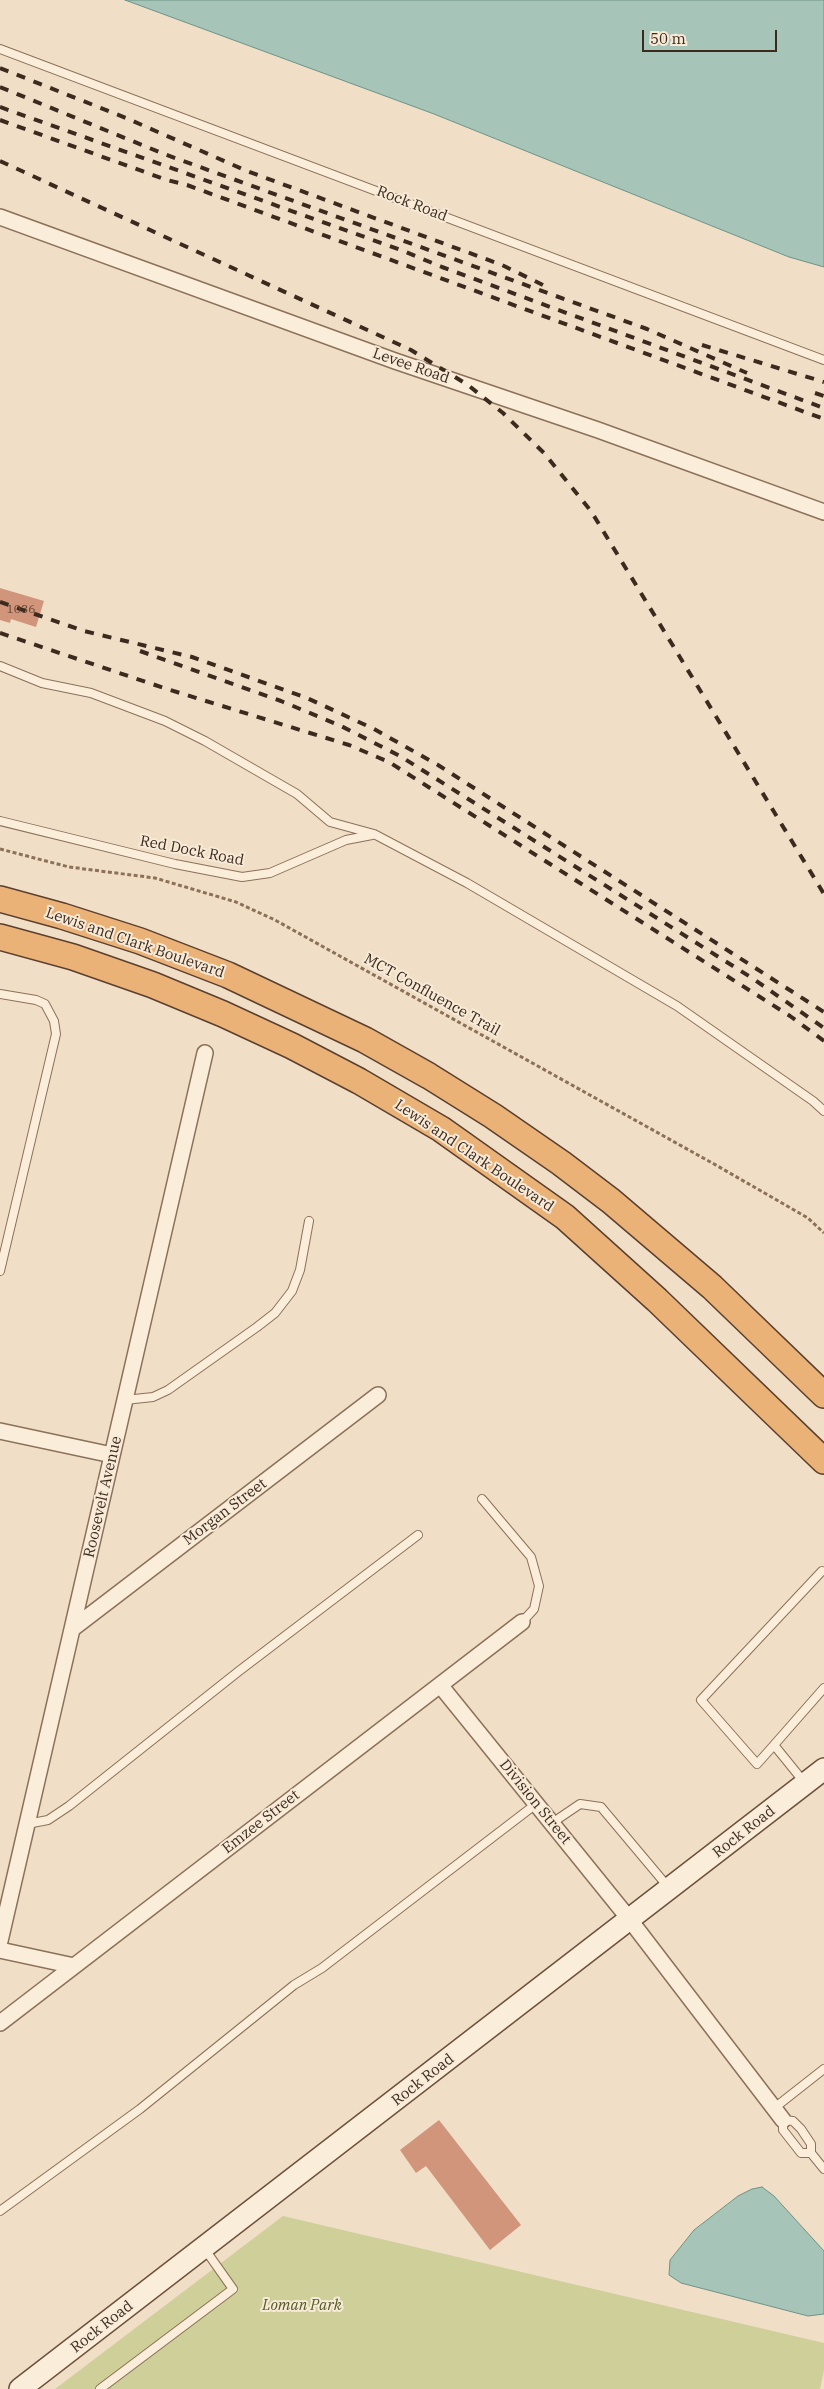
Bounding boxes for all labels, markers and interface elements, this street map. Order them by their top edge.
scale bar [644,20,779,52]
text: 50 m [650,29,686,48]
street label: Rock Road [374,182,450,226]
street label: Levee Road [370,344,452,388]
house number: 1036 [7,603,35,617]
street label: Red Dock Road [138,832,246,870]
street label: Lewis and Clark Boulevard [43,904,227,982]
street label: MCT Confluence Trail [361,950,503,1040]
street label: Lewis and Clark Boulevard [391,1096,557,1216]
street label: Roosevelt Avenue [80,1434,126,1560]
street label: Morgan Street [180,1475,270,1549]
street label: Division Street [495,1756,575,1848]
street label: Emzee Street [219,1786,303,1858]
street label: Rock Road [709,1802,779,1862]
street label: Rock Road [388,2050,458,2110]
street label: Rock Road [67,2297,137,2357]
park label: Loman Park [262,2297,342,2315]

